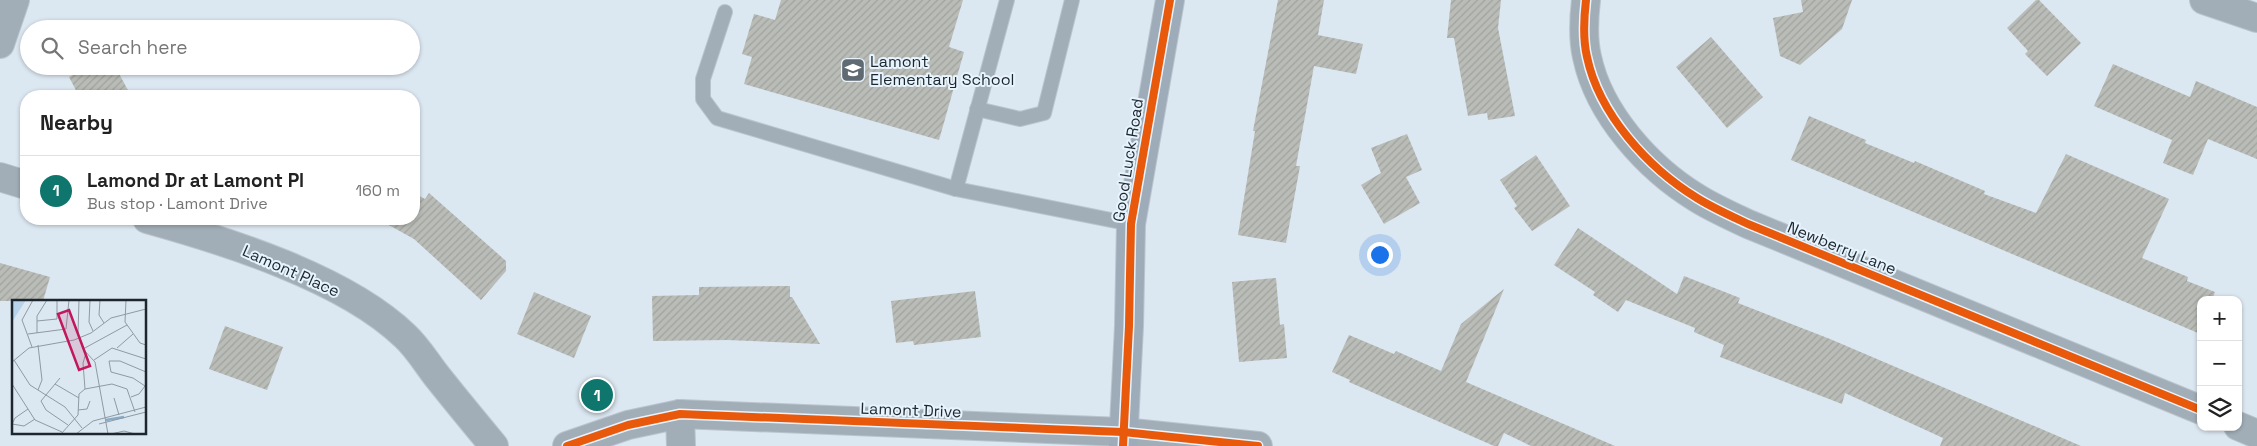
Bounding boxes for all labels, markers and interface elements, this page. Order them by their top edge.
search box [20,20,420,75]
icon: search [38,34,66,62]
text: Search here [78,35,188,60]
place label: Lamont Elementary School [870,51,1015,90]
school or university icon: Lamont Elementary School [840,57,866,83]
street label: Good Luck Road [1108,97,1148,223]
text: Nearby [40,109,113,136]
text: Lamond Dr at Lamont Pl [87,168,304,193]
text: 1 [52,180,60,201]
text: 160 m [355,180,400,201]
text: Bus stop · Lamont Drive [87,193,268,214]
street label: Newberry Lane [1784,217,1900,279]
street label: Lamont Place [239,240,343,302]
your location [1367,242,1393,268]
map controls [2197,296,2242,431]
button: + [2197,296,2242,341]
inset map [12,300,146,434]
button: − [2197,341,2242,386]
pin: 1 [581,376,613,414]
button: layers [2197,386,2242,431]
street label: Lamont Drive [860,398,962,422]

